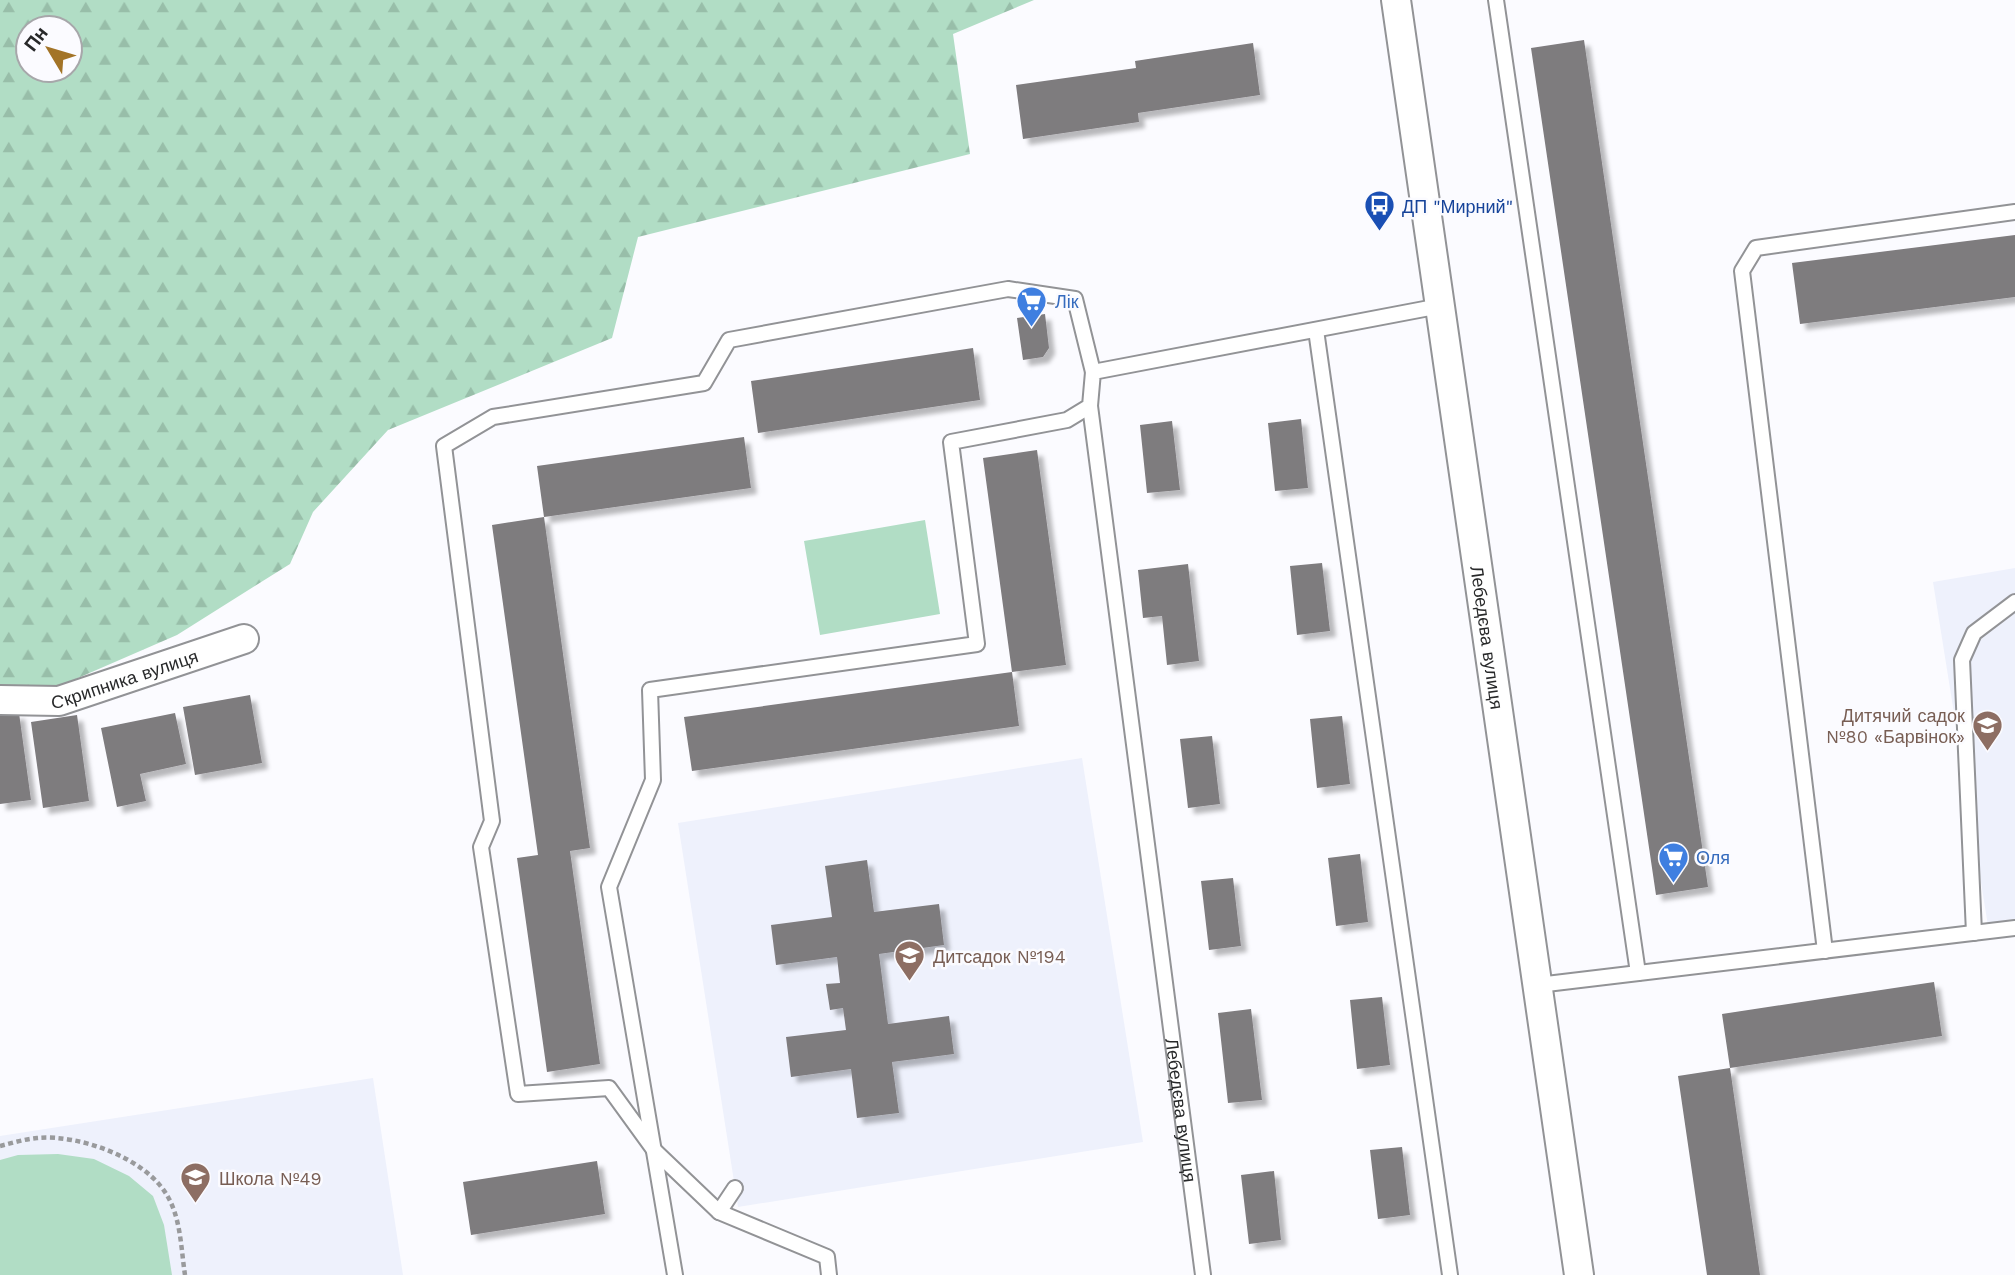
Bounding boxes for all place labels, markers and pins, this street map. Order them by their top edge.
bus stop icon: ДП "Мирний" [1362,189,1396,233]
place label: ДП "Мирний" [1402,196,1513,217]
supermarket icon: Лік [1015,284,1049,328]
place label: Лік [1055,291,1079,312]
place label: Дитячий садок №80 «Барвінок» [1826,705,1965,747]
school or university icon: Дитячий садок №80 «Барвінок» [1971,708,2005,752]
supermarket icon: Оля [1656,840,1690,884]
place label: Оля [1696,847,1730,868]
school or university icon: Дитсадок №194 [893,939,927,983]
place label: Дитсадок №194 [933,946,1066,967]
school or university icon: Школа №49 [179,1161,213,1205]
place label: Школа №49 [219,1168,322,1189]

